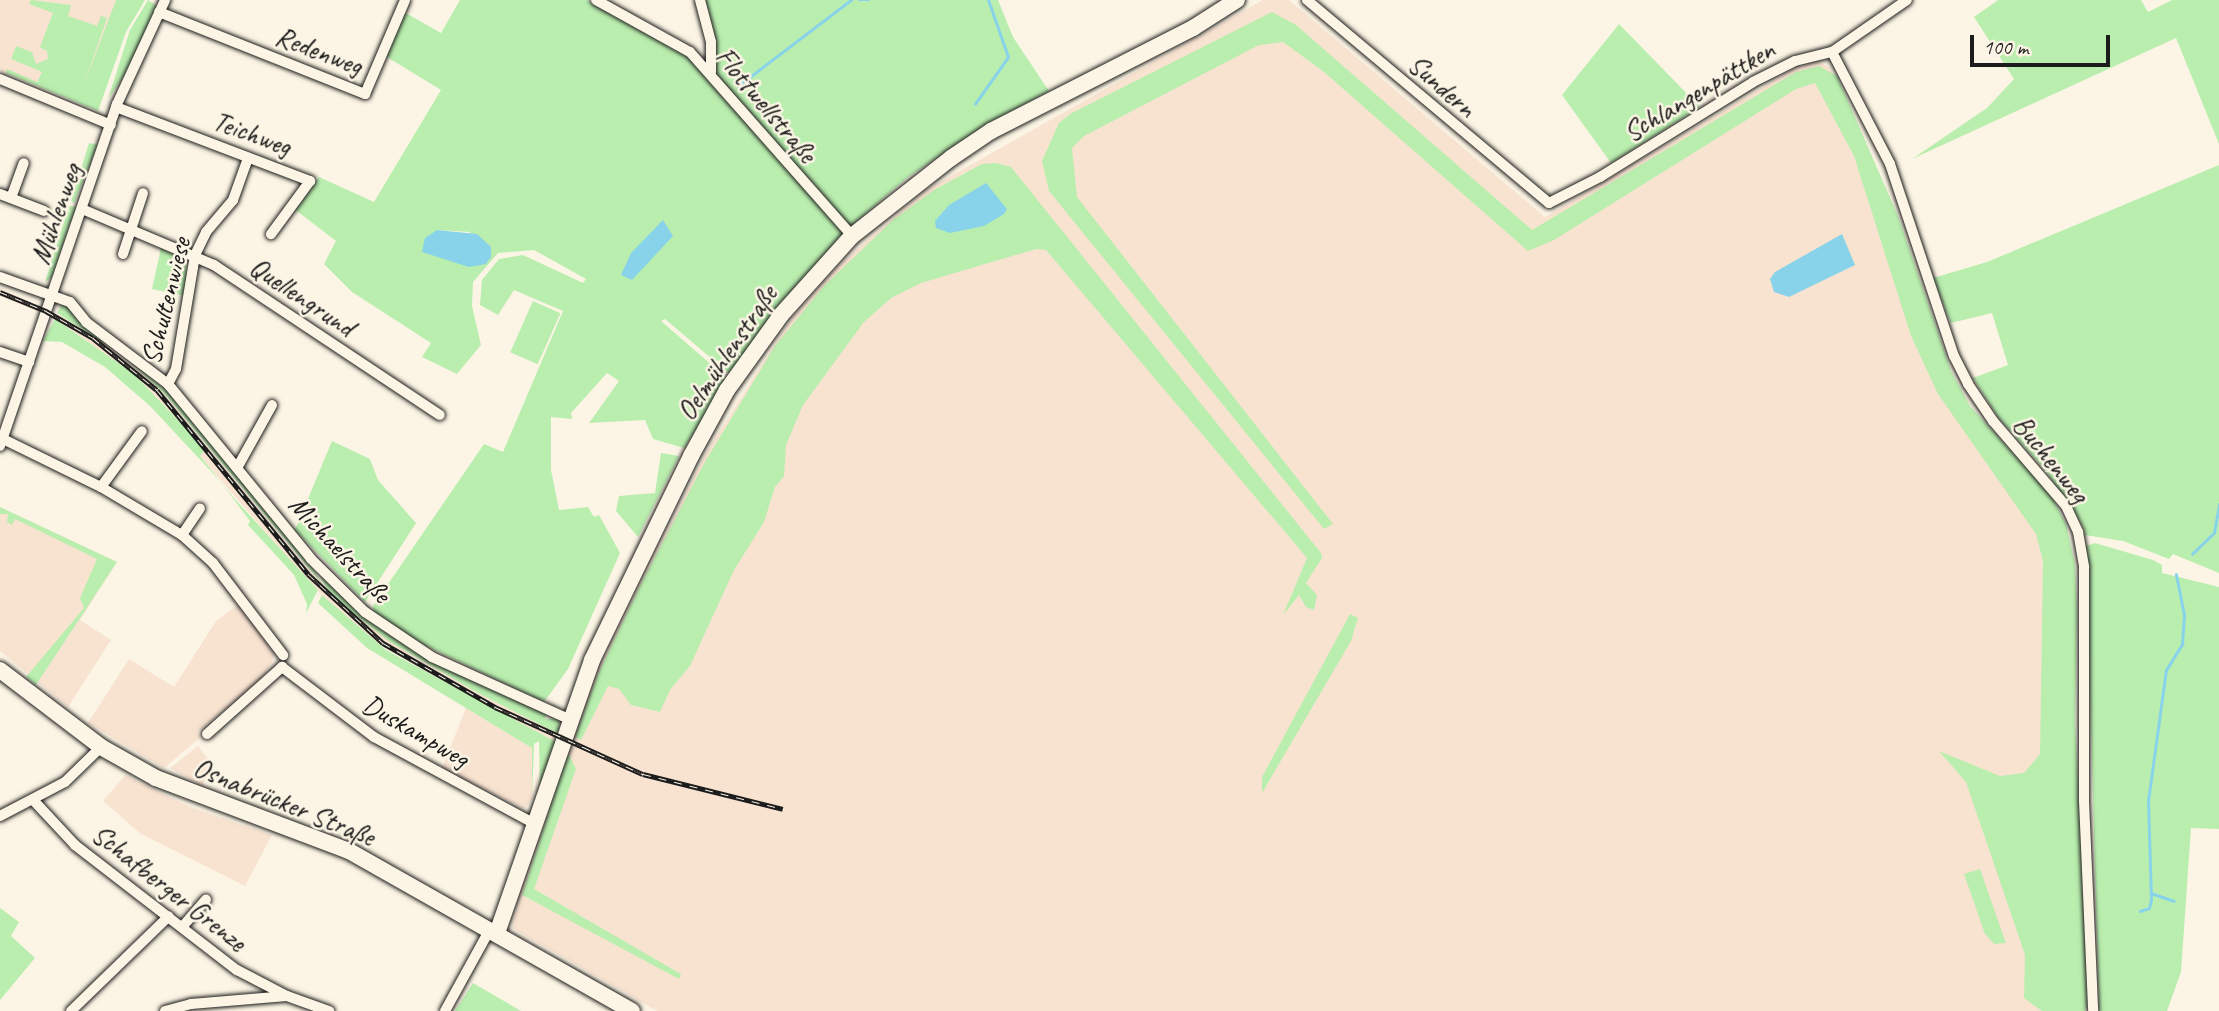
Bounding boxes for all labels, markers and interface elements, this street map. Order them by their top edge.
street label: Redenweg [271,19,367,83]
scale bar [1974,21,2114,65]
street label: Schlangenpättken [1617,33,1781,149]
text: 100 m [1983,34,2028,60]
street label: Flottwellstraße [708,41,824,169]
street label: Sundern [1401,47,1483,125]
street label: Teichweg [208,104,296,164]
street label: Mühlenweg [23,160,89,268]
street label: Schultenwiese [134,234,198,368]
street label: Quellengrund [243,250,361,344]
street label: Oelmühlenstraße [670,279,784,427]
street label: Buchenweg [2006,408,2096,510]
street label: Michaelstraße [282,488,398,610]
street label: Duskampweg [357,687,475,775]
street label: Osnabrücker Straße [188,750,380,854]
street label: Schafberger Grenze [85,817,253,959]

